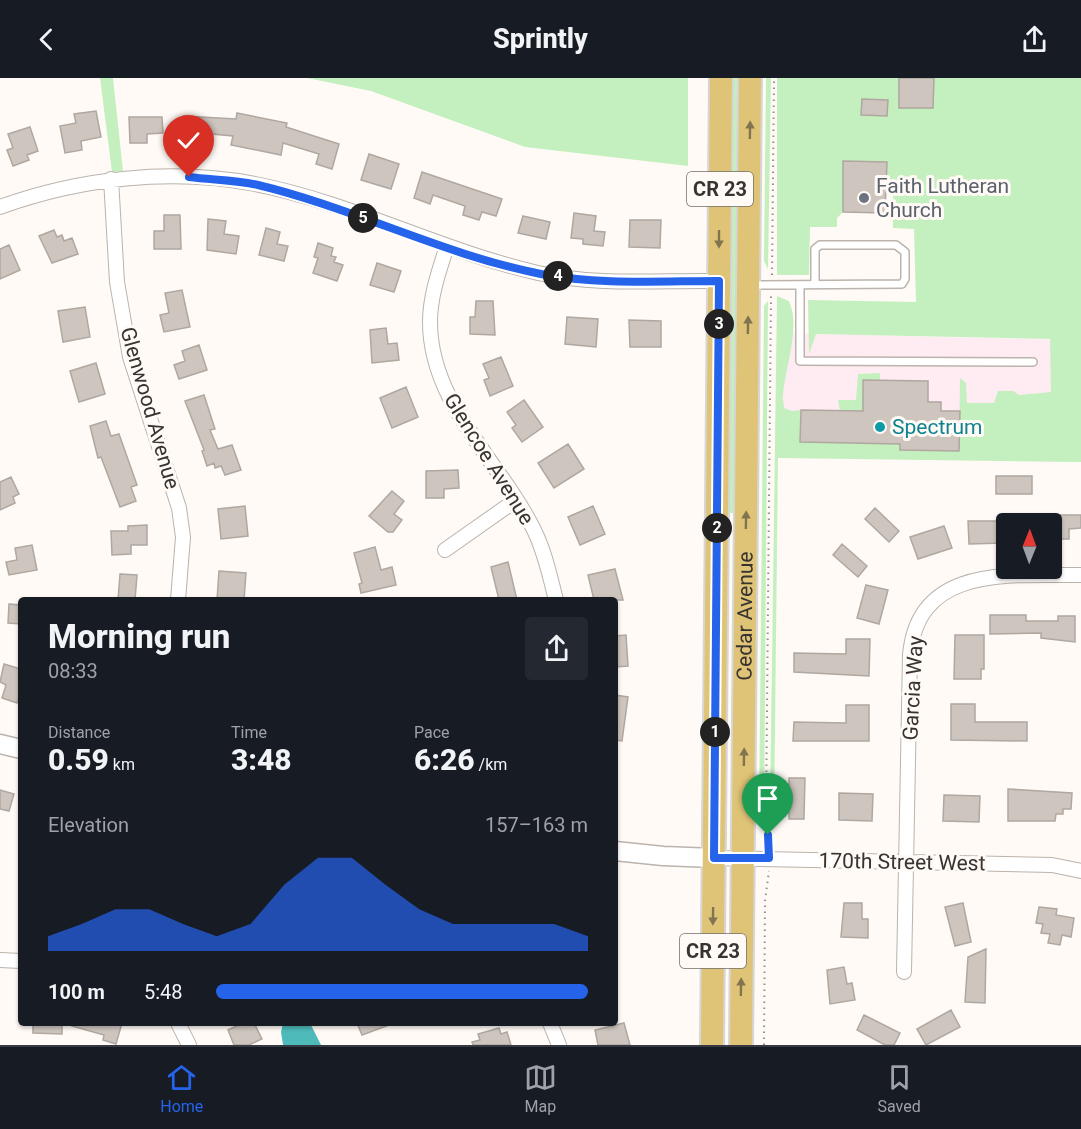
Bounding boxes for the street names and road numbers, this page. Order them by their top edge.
road number: CR 23 [687,172,753,206]
street label: Glenwood Avenue [115,324,185,492]
street label: Glencoe Avenue [439,389,539,529]
street label: Cedar Avenue [732,551,758,681]
street label: Garcia Way [898,635,928,741]
street label: 170th Street West [818,849,986,875]
road number: CR 23 [680,934,746,968]

